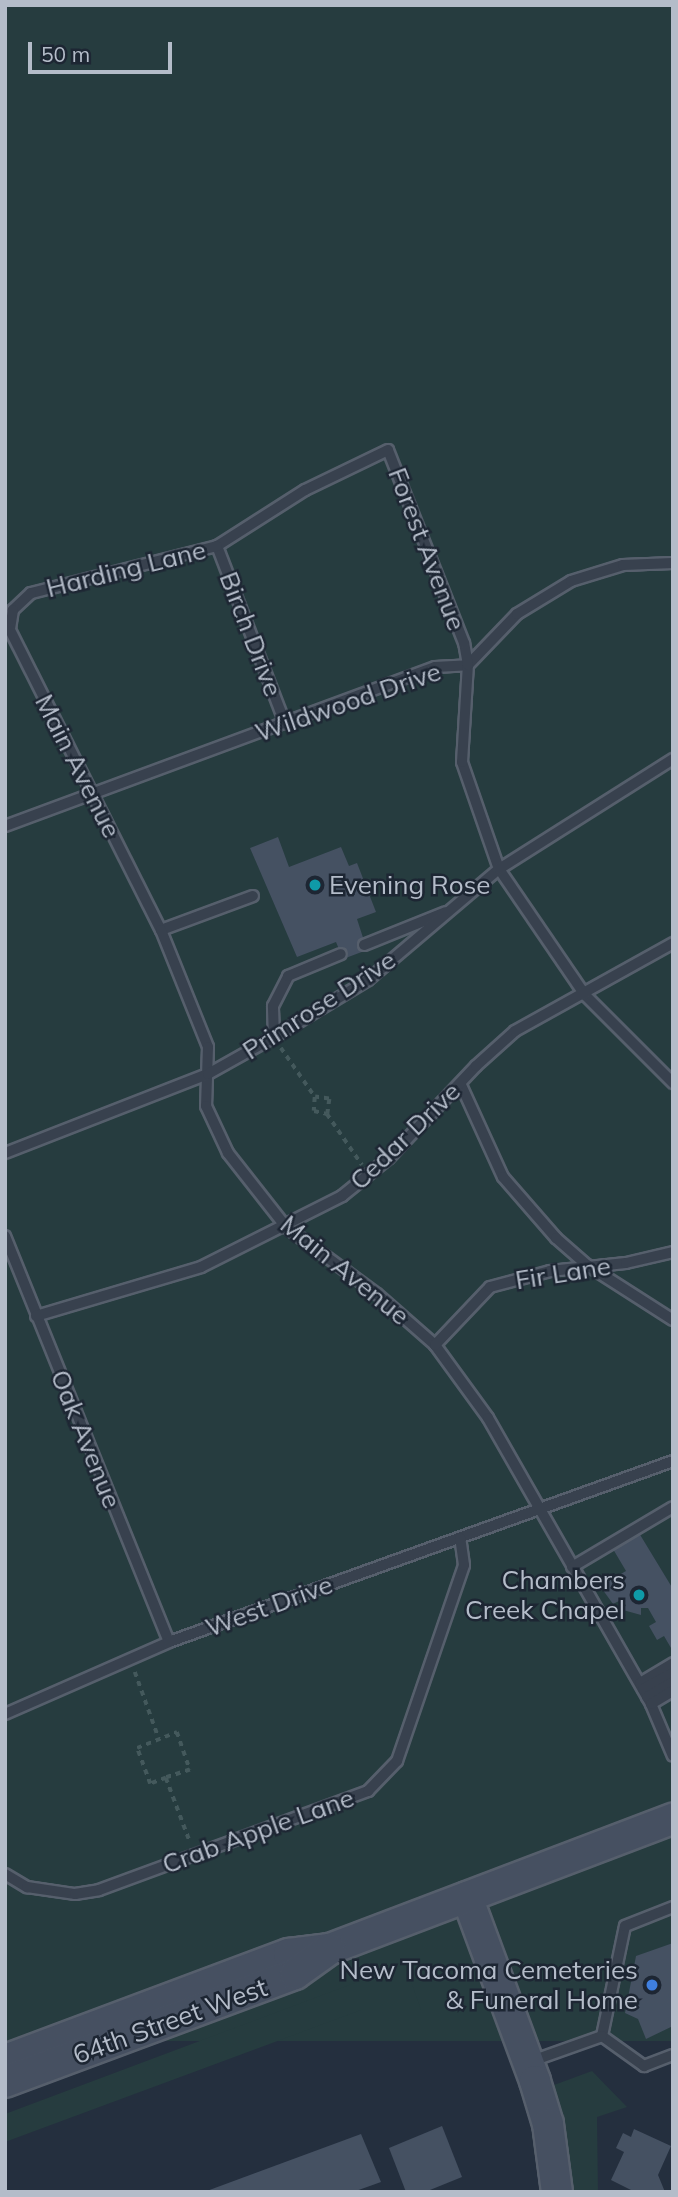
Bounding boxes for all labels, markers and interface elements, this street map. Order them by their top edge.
scale bar [32,28,175,72]
text: 50 m [41,41,90,67]
street label: Forest Avenue [382,463,472,635]
street label: Harding Lane [43,534,209,604]
street label: Birch Drive [213,567,289,701]
street label: Wildwood Drive [251,656,445,748]
street label: Main Avenue [29,689,127,843]
place label: Evening Rose [329,869,491,901]
marker: Evening Rose [307,877,323,893]
street label: Primrose Drive [237,944,401,1066]
street label: Cedar Drive [343,1076,467,1196]
street label: Main Avenue [274,1209,416,1331]
street label: Fir Lane [513,1250,613,1296]
street label: Oak Avenue [44,1365,128,1513]
place label: Chambers Creek Chapel [465,1564,625,1626]
street label: West Drive [201,1569,337,1643]
marker: Chambers Creek Chapel [631,1587,647,1603]
street label: Crab Apple Lane [158,1782,358,1880]
place label: New Tacoma Cemeteries & Funeral Home [339,1954,638,2016]
street label: 64th Street West [69,1971,271,2071]
marker: New Tacoma Cemeteries & Funeral Home [644,1977,660,1993]

